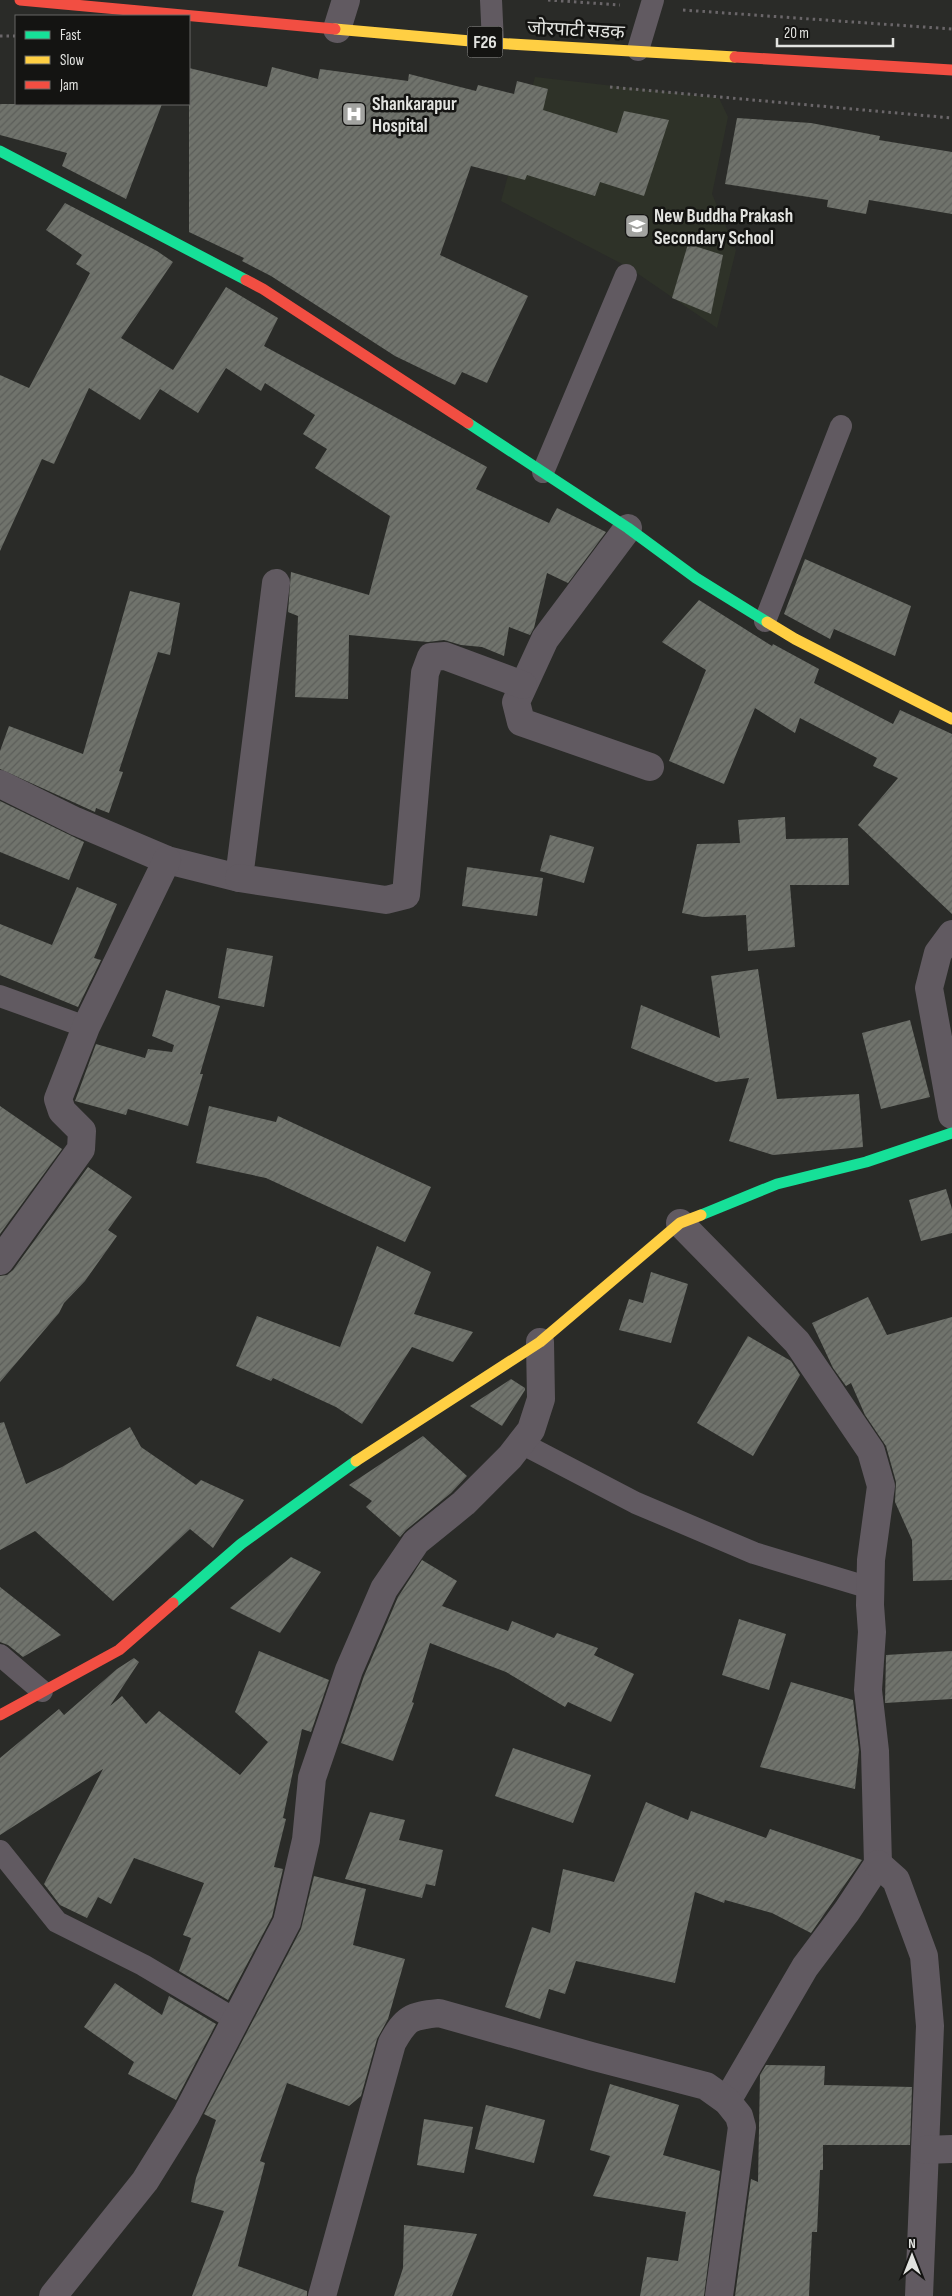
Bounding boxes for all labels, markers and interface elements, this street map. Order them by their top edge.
legend [15,15,190,105]
scale bar [777,15,893,47]
street label: जोरपाटी सडक [527,16,626,45]
text: 20 m [784,24,809,43]
text: Fast [60,26,82,45]
road number: F26 [468,27,502,58]
text: Slow [60,51,84,70]
text: Jam [59,76,78,95]
place label: Shankarapur Hospital [372,93,457,138]
hospital icon: Shankarapur Hospital [341,101,367,127]
place label: New Buddha Prakash Secondary School [654,205,793,250]
school or university icon: New Buddha Prakash Secondary School [624,213,650,239]
north arrow [887,2231,937,2281]
text: N [908,2235,916,2252]

